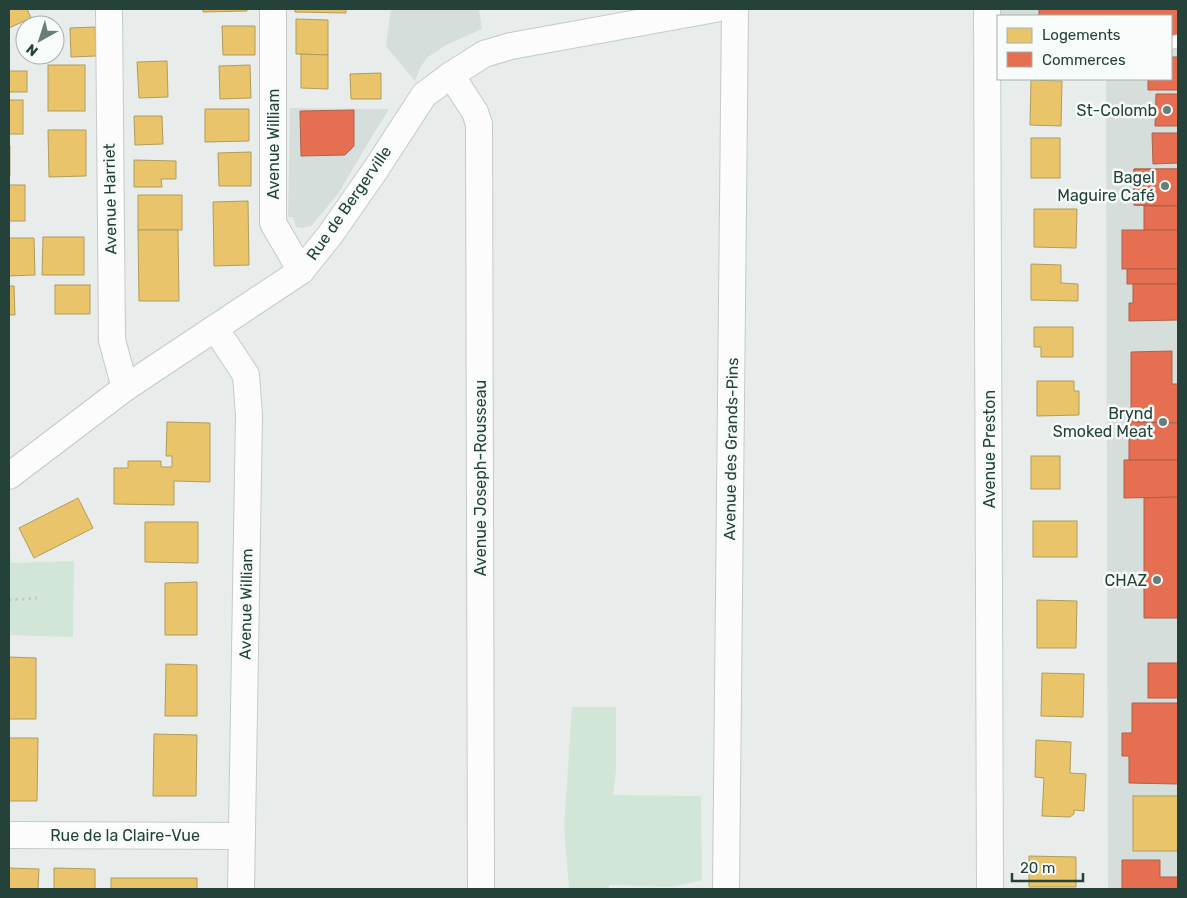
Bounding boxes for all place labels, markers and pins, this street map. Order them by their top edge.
place label: St-Colomb [1077,101,1157,120]
marker: St-Colomb [1161,104,1173,116]
place label: Bagel Maguire Café [1057,168,1155,205]
marker: Bagel Maguire Café [1159,180,1171,192]
place label: Brynd Smoked Meat [1053,404,1153,441]
marker: Brynd Smoked Meat [1157,416,1169,428]
place label: CHAZ [1105,571,1147,590]
marker: CHAZ [1151,574,1163,586]

